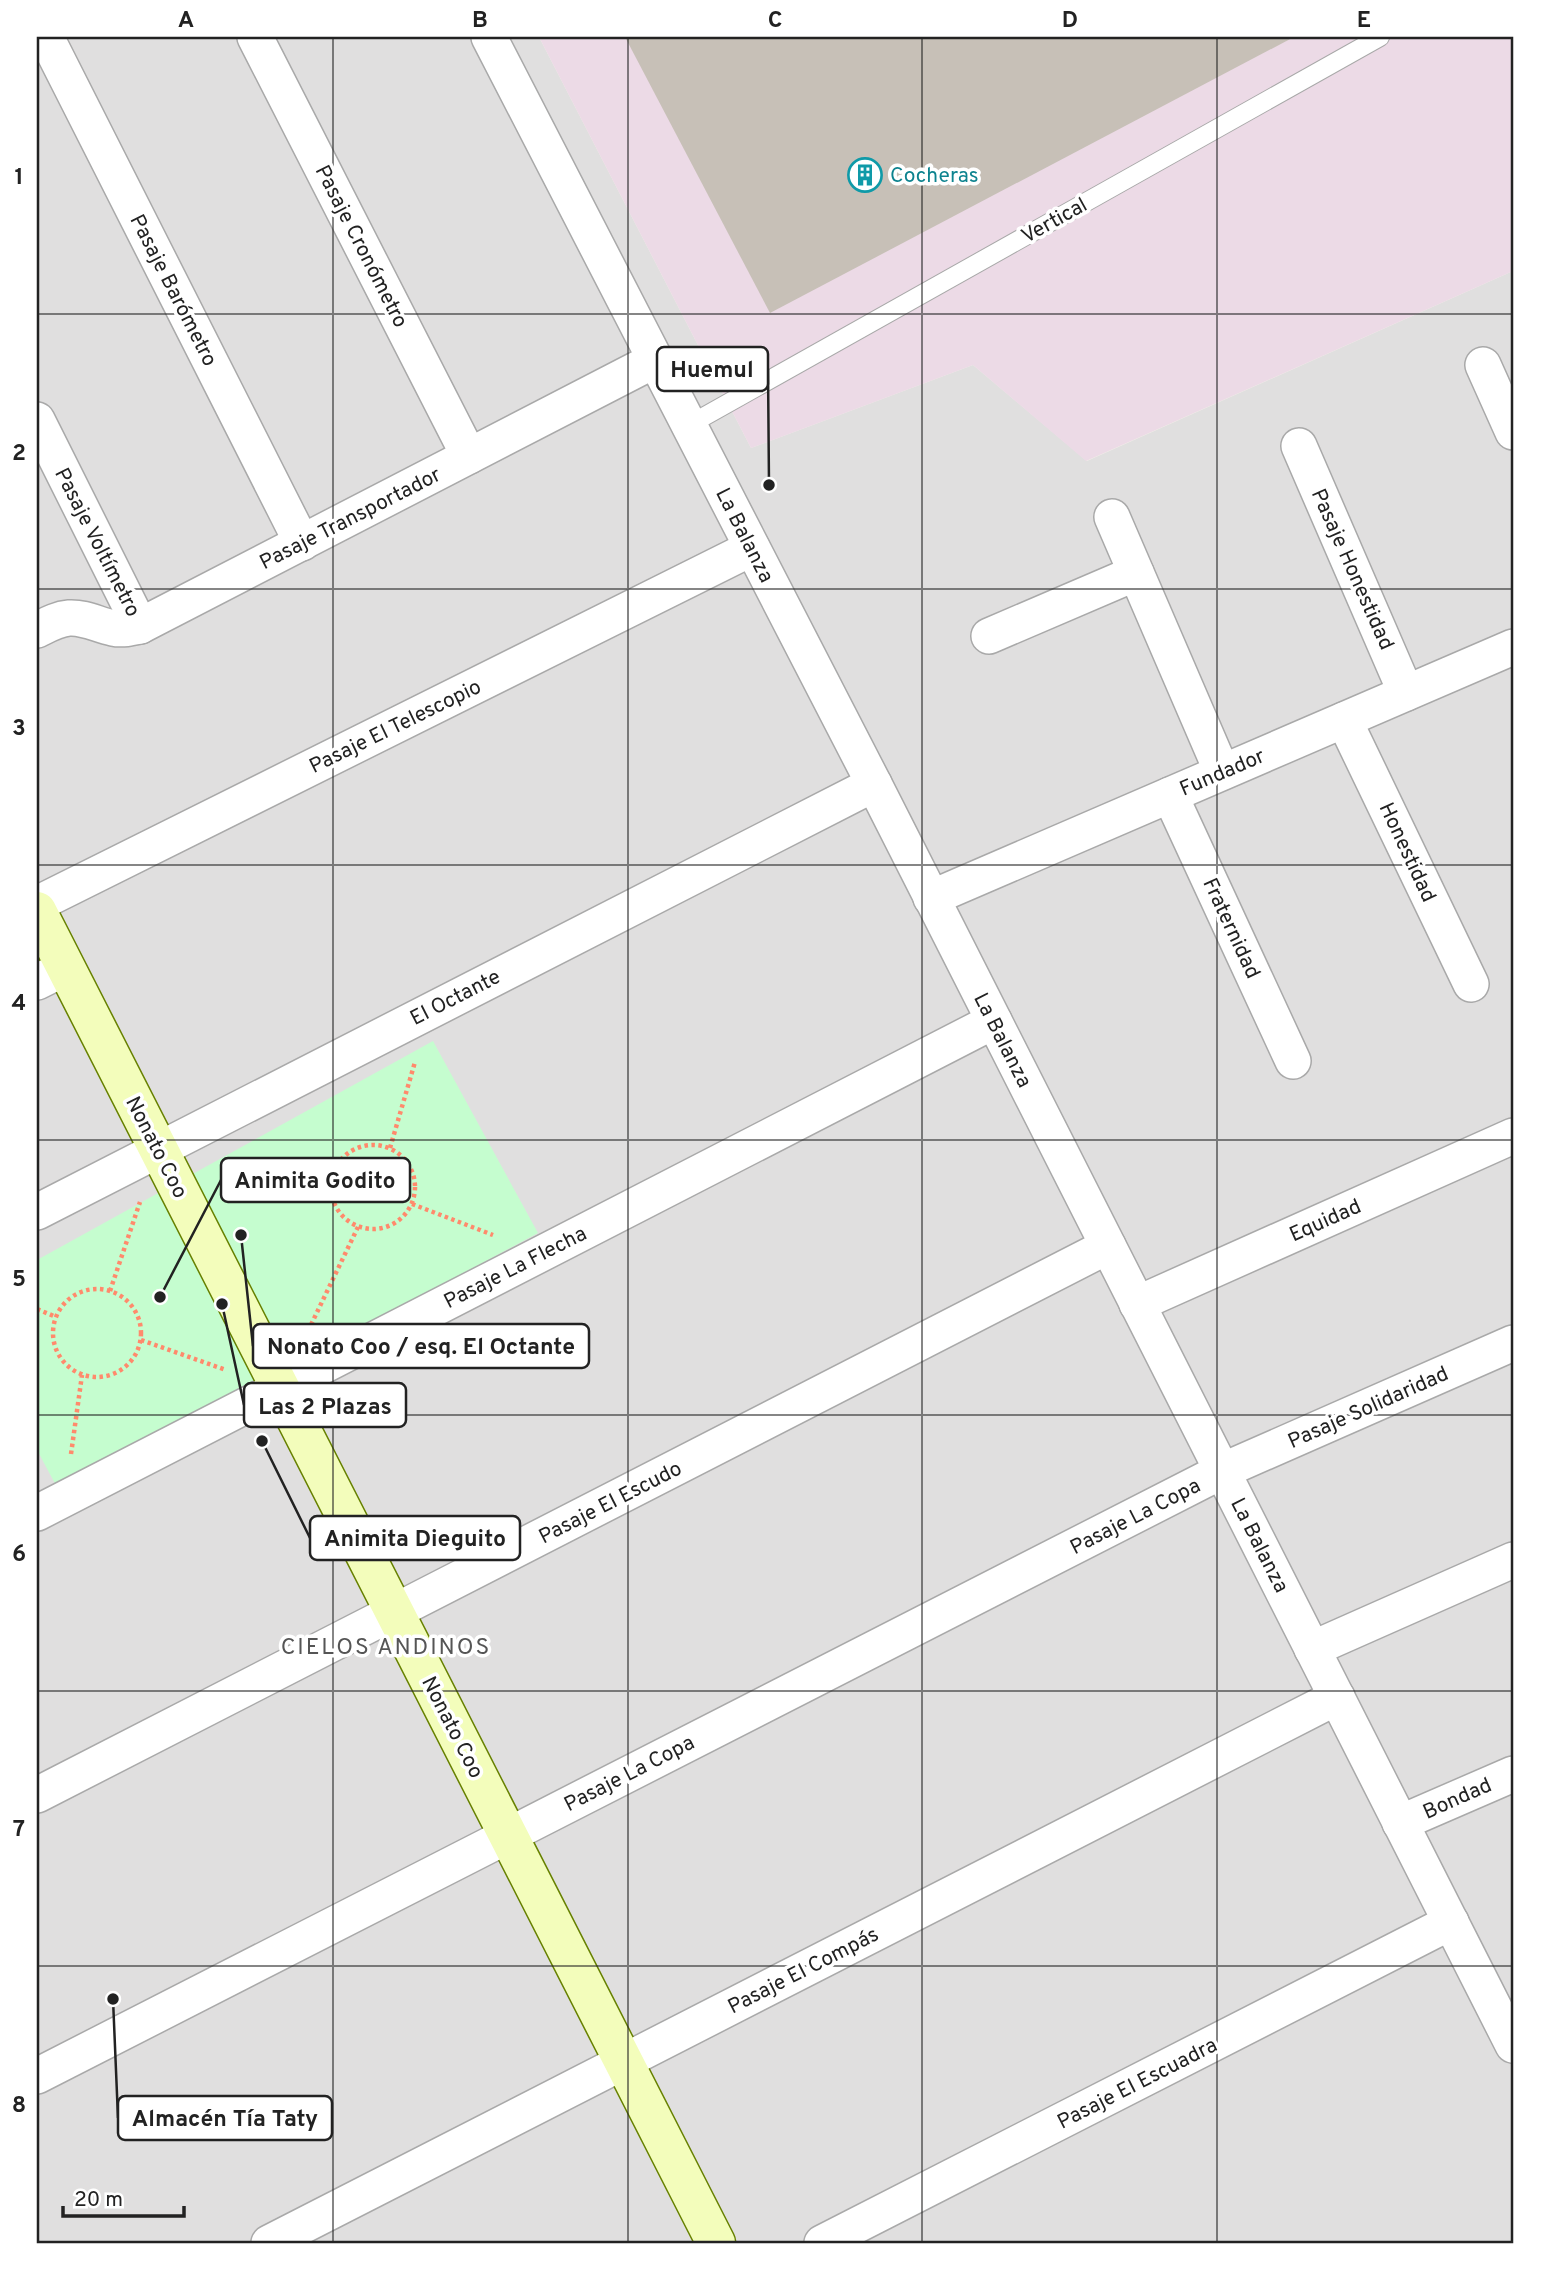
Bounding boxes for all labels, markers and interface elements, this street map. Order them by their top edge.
text: A [178,7,194,36]
text: B [472,7,488,36]
text: C [768,7,782,36]
text: D [1062,7,1078,36]
text: E [1357,7,1371,36]
building icon: Cocheras [846,156,884,194]
street label: Pasaje Cronómetro [308,161,413,333]
place label: Cocheras [890,163,979,190]
text: 1 [14,164,24,193]
street label: Vertical [1017,192,1092,250]
street label: Pasaje Barómetro [123,210,223,371]
callout: Huemul [657,347,768,391]
text: Huemul [670,357,754,386]
text: 2 [12,440,26,469]
street label: Pasaje Transportador [255,462,446,577]
street label: Pasaje Voltímetro [47,464,146,622]
street label: La Balanza [708,484,779,588]
street label: Pasaje Honestidad [1304,485,1399,654]
street label: Pasaje El Telescopio [305,674,486,781]
text: 3 [12,715,26,744]
street label: Fundador [1176,743,1269,803]
street label: Honestidad [1372,798,1441,907]
street label: Fraternidad [1196,874,1266,983]
street label: El Octante [406,964,505,1033]
street label: La Balanza [966,989,1037,1093]
text: 4 [12,990,26,1019]
street label: Nonato Coo [118,1092,193,1203]
callout: Animita Godito [221,1158,410,1202]
text: Animita Godito [234,1168,396,1197]
street label: Equidad [1285,1194,1366,1249]
street label: Pasaje La Flecha [440,1221,592,1316]
text: 5 [12,1266,26,1295]
callout: Nonato Coo / esq. El Octante [253,1324,589,1368]
text: Nonato Coo / esq. El Octante [267,1334,575,1363]
street label: Pasaje Solidaridad [1284,1361,1453,1456]
callout: Las 2 Plazas [244,1383,406,1427]
text: Las 2 Plazas [258,1394,392,1423]
street label: Pasaje El Escudo [535,1456,687,1551]
street label: Pasaje La Copa [1066,1473,1206,1562]
street label: La Balanza [1223,1494,1294,1598]
callout: Animita Dieguito [310,1516,520,1560]
text: Animita Dieguito [324,1526,506,1555]
text: 6 [12,1541,26,1570]
district label: CIELOS ANDINOS [281,1634,491,1663]
street label: Nonato Coo [414,1672,489,1783]
street label: Pasaje La Copa [560,1730,700,1819]
street label: Bondad [1419,1772,1496,1826]
text: 7 [13,1816,25,1845]
street label: Pasaje El Compás [724,1922,884,2021]
street label: Pasaje El Escuadra [1053,2032,1222,2136]
text: 8 [12,2092,26,2121]
callout: Almacén Tía Taty [118,2096,332,2140]
text: Almacén Tía Taty [132,2106,318,2135]
scale bar [63,2175,184,2219]
text: 20 m [74,2187,123,2214]

